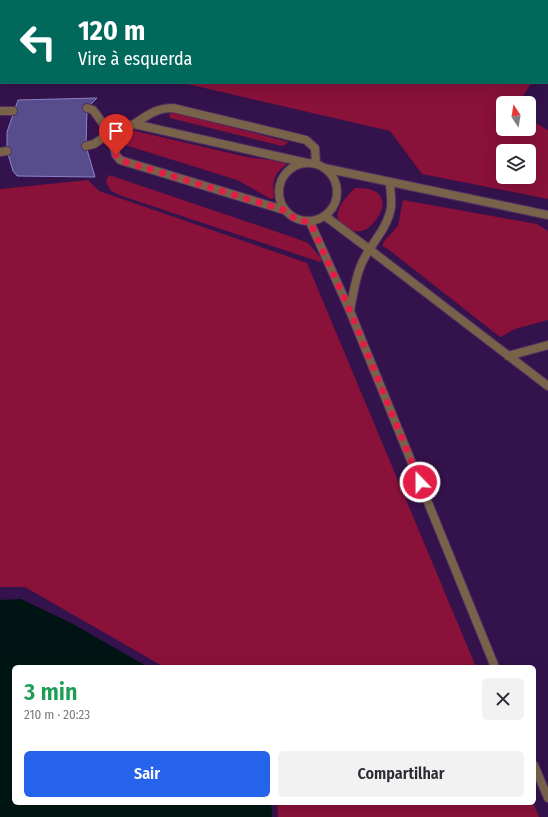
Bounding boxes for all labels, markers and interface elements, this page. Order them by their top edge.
text: 120 m [78,14,145,47]
icon: left [12,16,64,68]
text: Vire à esquerda [78,48,192,70]
north arrow [496,96,536,136]
map controls [496,96,536,184]
pin [99,114,133,155]
icon: arrive [105,120,127,142]
button: layers [496,144,536,184]
position arrow [399,461,441,503]
text: 3 min [24,678,78,706]
button: close [482,678,524,720]
text: 210 m · 20:23 [24,707,90,722]
button: Sair [24,751,270,797]
button: Compartilhar [278,751,524,797]

